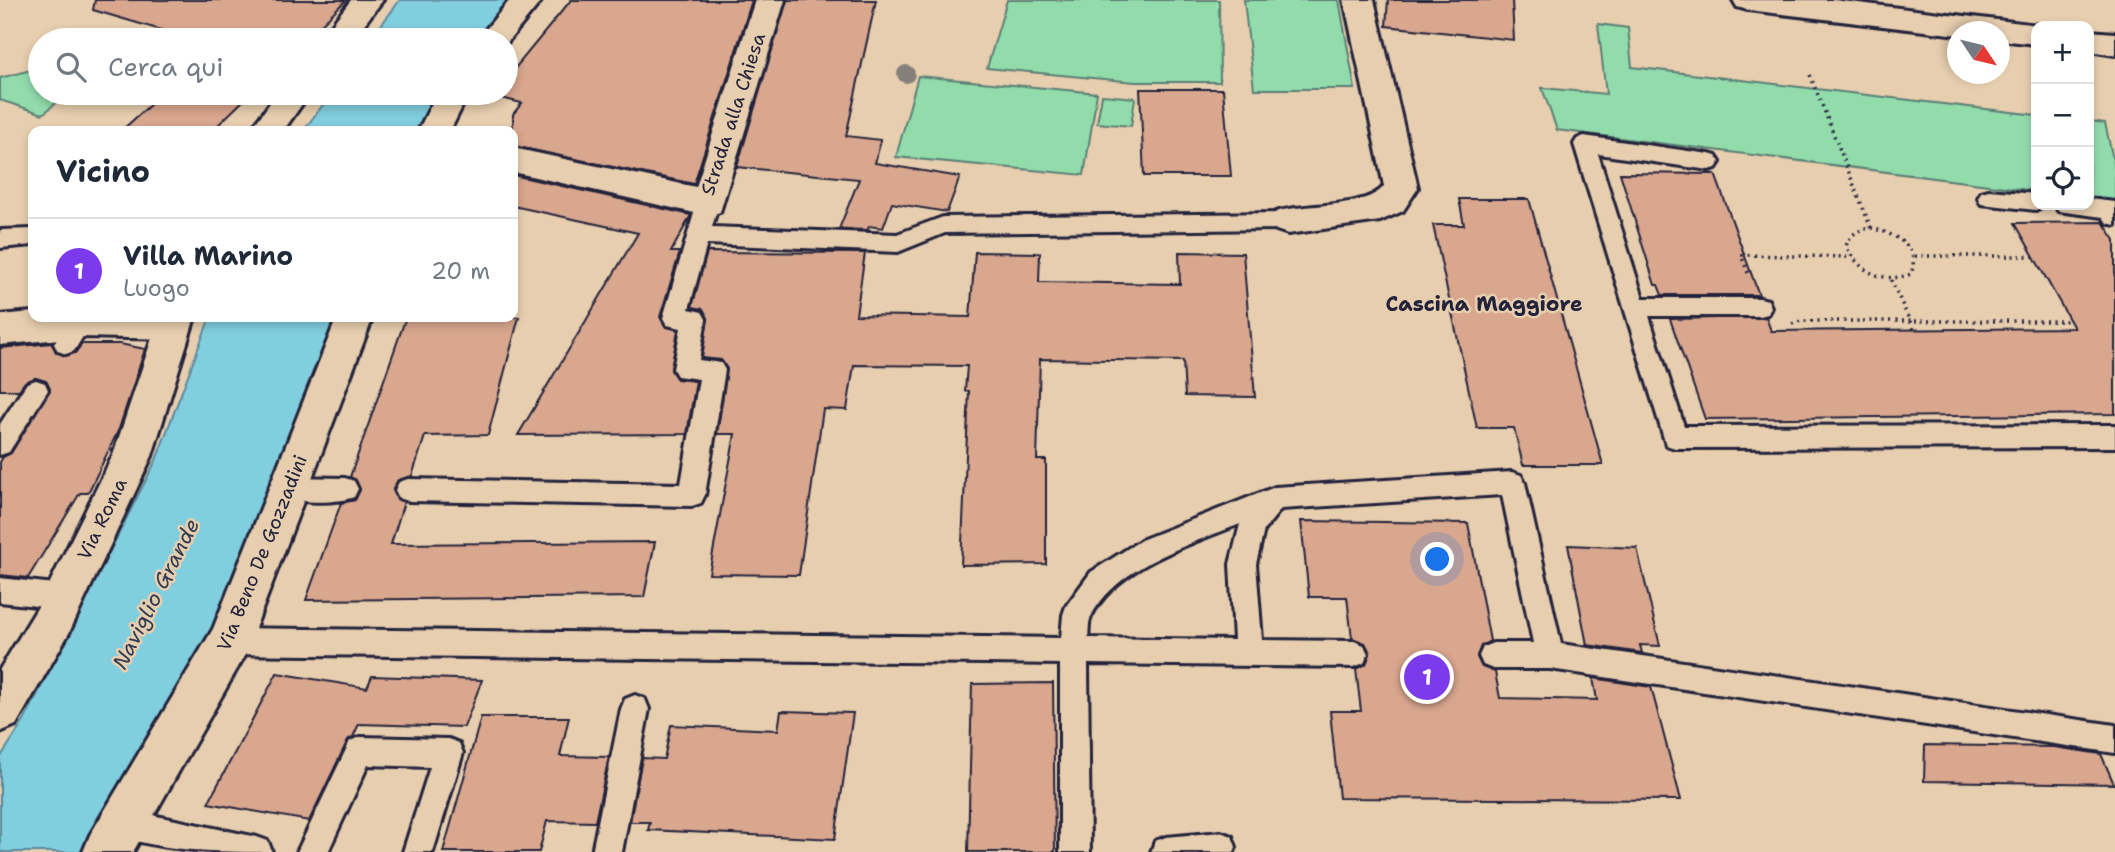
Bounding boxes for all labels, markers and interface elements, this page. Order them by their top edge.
north arrow [1947,21,2010,84]
map controls [2031,21,2094,210]
button: + [2031,21,2094,84]
search box [28,28,518,105]
street label: Strada alla Chiesa [695,30,771,198]
icon: search [52,48,90,86]
text: Cerca qui [108,49,224,84]
button: − [2031,84,2094,147]
button: locate [2031,147,2094,210]
text: Vicino [56,151,150,192]
text: Villa Marino [123,238,293,273]
text: 1 [74,256,84,286]
text: 20 m [431,256,490,286]
text: Luogo [123,273,190,303]
district label: Cascina Maggiore [1385,290,1583,318]
street label: Via Beno De Gozzadini [211,451,313,655]
street label: Via Roma [71,474,133,564]
water label: Naviglio Grande [106,514,206,674]
your location [1420,542,1454,576]
pin: 1 [1404,651,1450,703]

